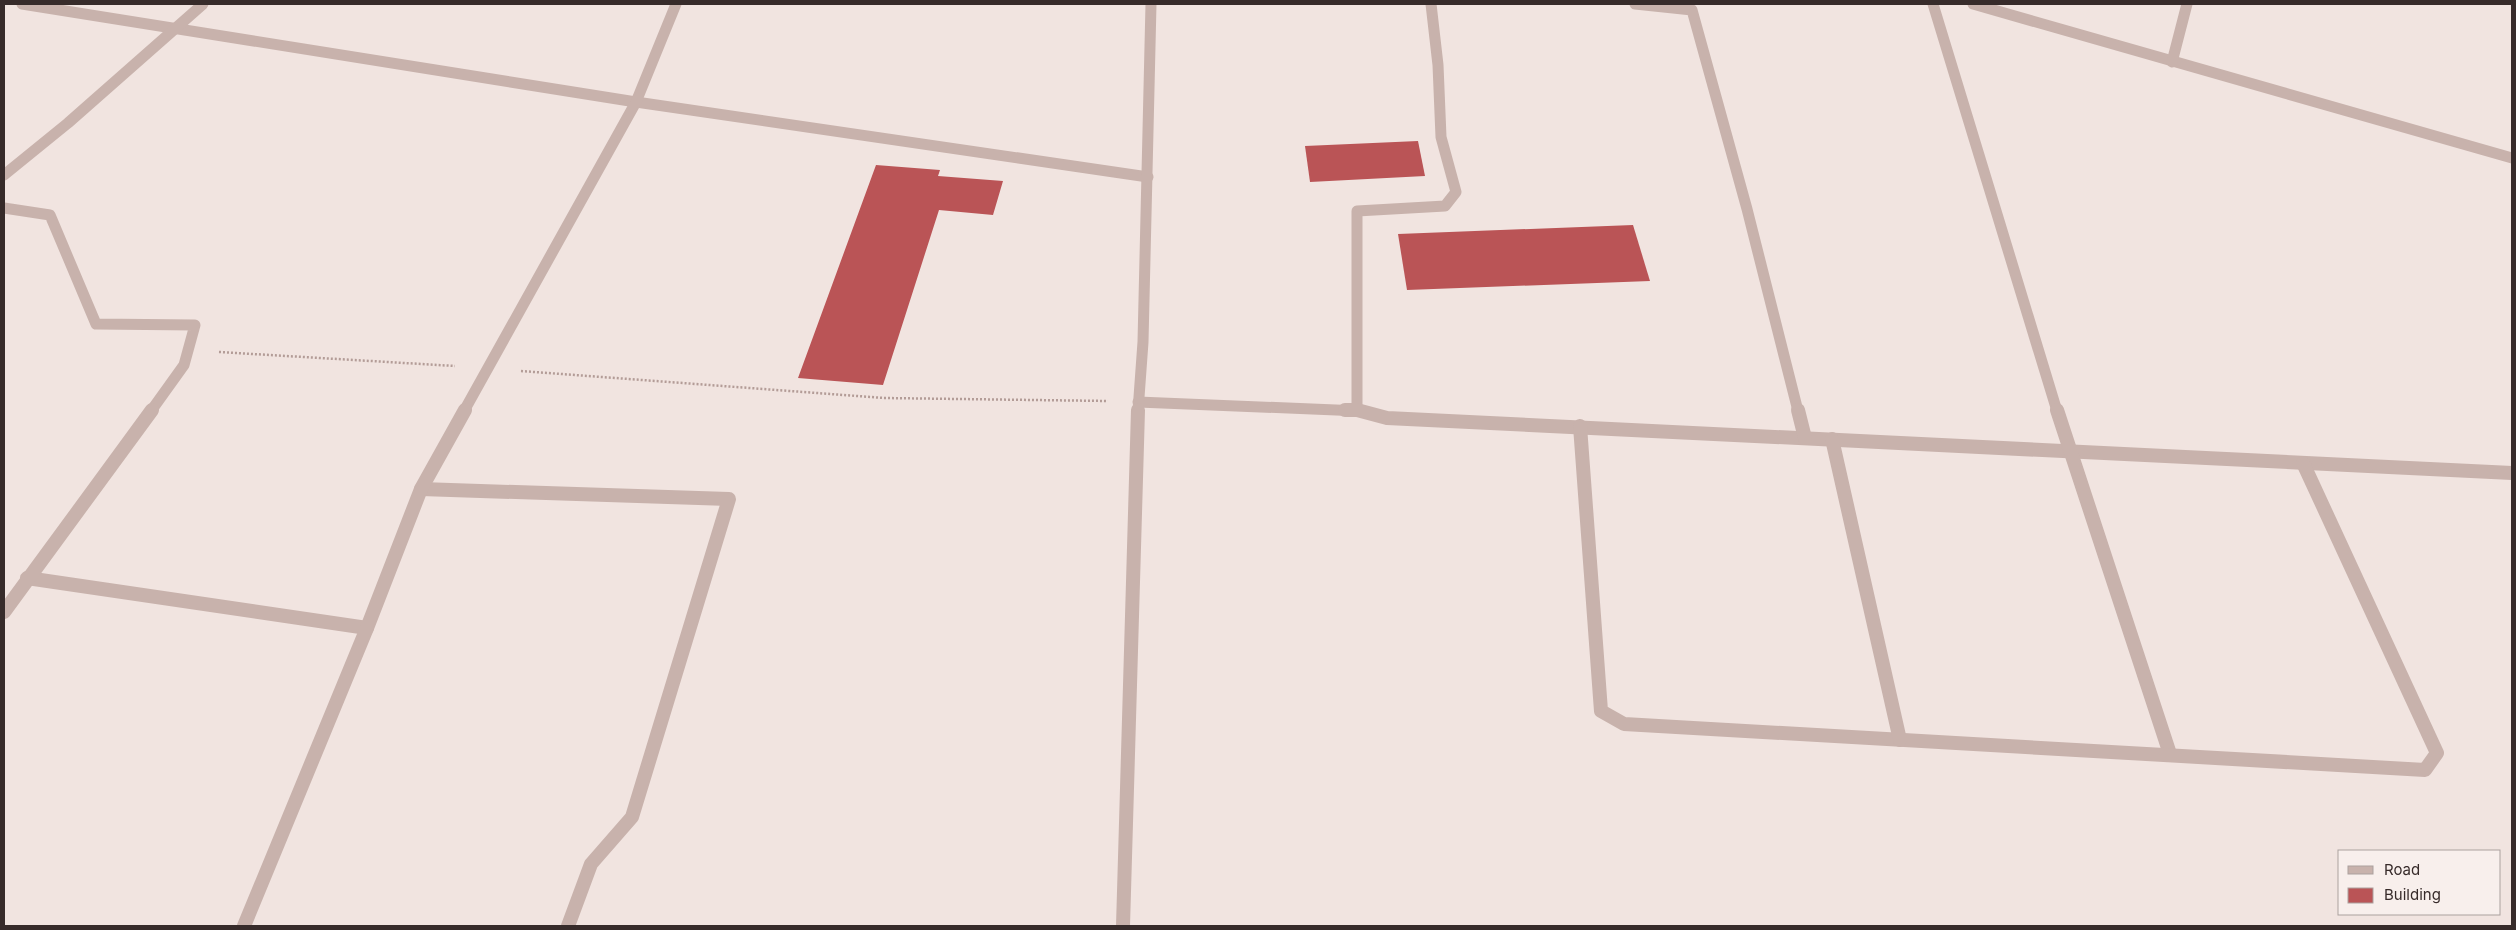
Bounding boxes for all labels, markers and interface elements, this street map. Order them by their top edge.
legend [2338,850,2501,915]
text: Road [2384,860,2420,879]
text: Building [2384,885,2441,904]

